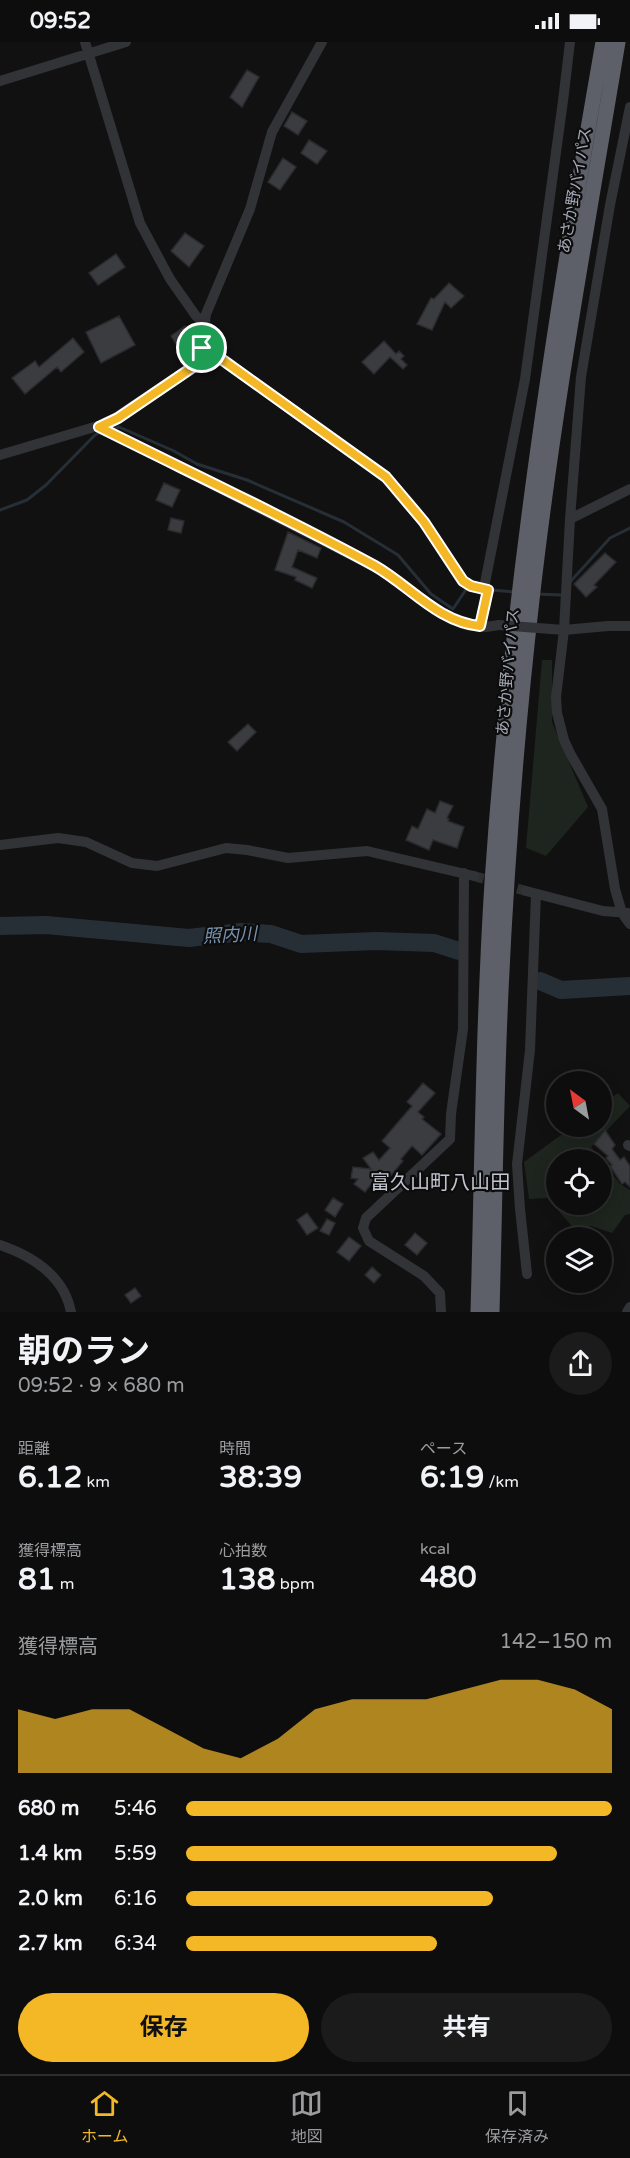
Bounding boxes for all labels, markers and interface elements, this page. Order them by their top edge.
text: 09:52 [30,8,91,34]
street label: あさか野バイパス [554,126,596,255]
pin [176,322,227,373]
icon: arrive [185,331,218,364]
street label: あさか野バイパス [492,608,524,737]
water label: 照内川 [202,922,260,947]
north arrow [546,1071,612,1137]
map controls [546,1071,612,1293]
button: locate [546,1149,612,1215]
district label: 富久山町八山田 [370,1171,510,1195]
button: layers [546,1227,612,1293]
text: 朝のラン [18,1332,150,1371]
button: share [549,1332,612,1395]
text: 09:52 · 9 × 680 m [18,1374,185,1398]
text: 距離 [18,1439,50,1459]
text: 時間 [219,1439,251,1459]
text: ペース [420,1439,467,1459]
text: 6.12 [18,1459,82,1496]
text: 38:39 [219,1459,302,1496]
text: 6:19 [420,1459,484,1496]
text: km [82,1472,110,1492]
text: /km [484,1472,519,1492]
text: kcal [420,1539,450,1559]
text: 獲得標高 [18,1541,82,1561]
text: 心拍数 [219,1541,267,1561]
text: 480 [420,1559,477,1596]
text: 81 [18,1561,56,1598]
text: 138 [219,1561,276,1598]
text: m [56,1574,75,1594]
text: bpm [276,1574,315,1594]
text: 142–150 m [499,1630,612,1654]
text: 獲得標高 [18,1635,98,1659]
text: 680 m [18,1797,79,1821]
text: 5:46 [114,1797,157,1821]
text: 1.4 km [18,1842,82,1866]
text: 5:59 [114,1842,157,1866]
text: 2.0 km [18,1887,83,1911]
text: 6:16 [114,1887,157,1911]
text: 2.7 km [18,1932,83,1956]
text: 6:34 [114,1932,157,1956]
button: 保存 [18,1993,309,2062]
button: 共有 [321,1993,612,2062]
tab: ホーム [81,2087,128,2147]
tab: 地図 [290,2087,323,2147]
tab: 保存済み [485,2087,549,2147]

